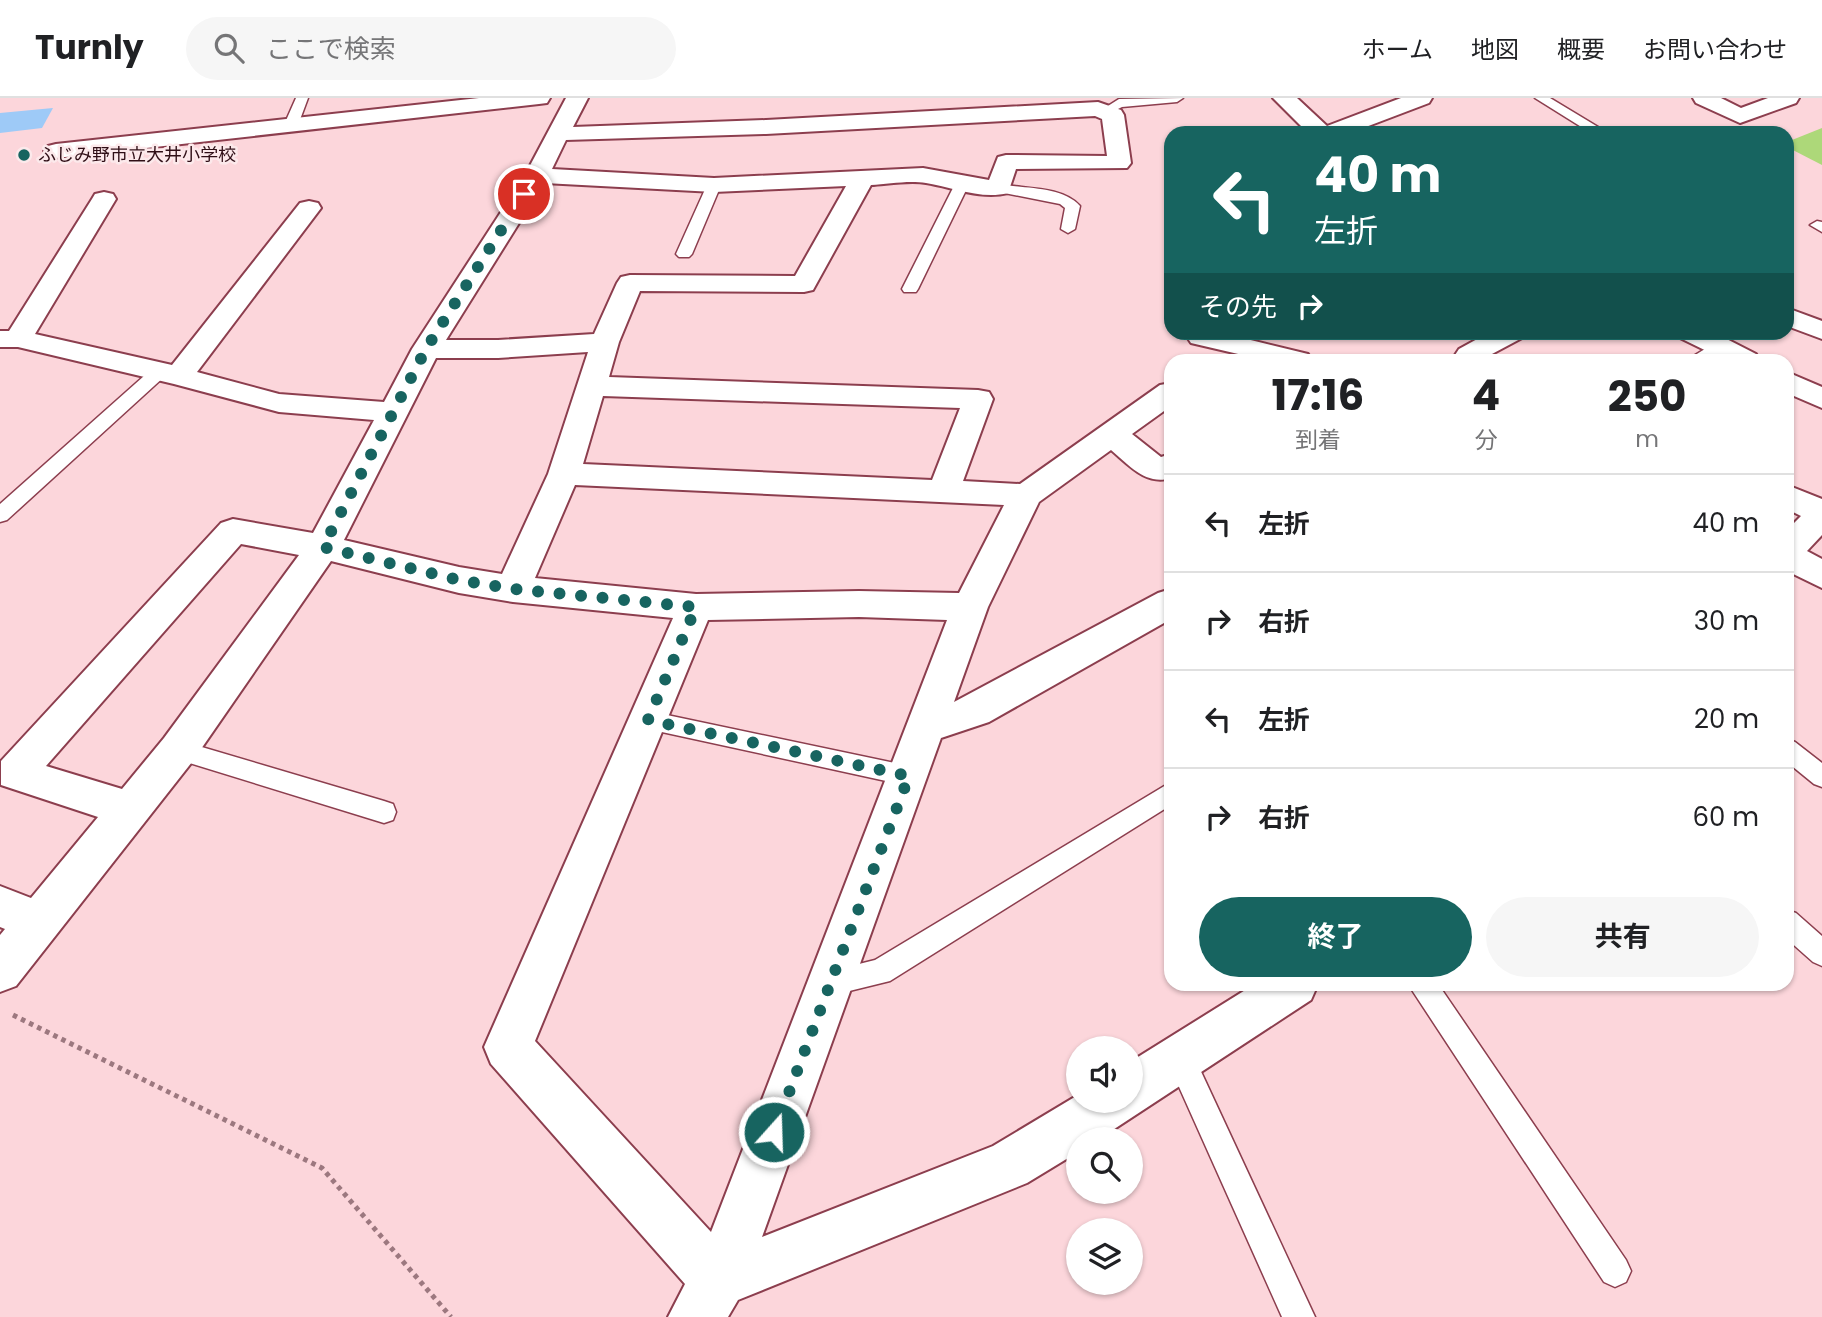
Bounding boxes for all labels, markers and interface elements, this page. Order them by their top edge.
search box [186,17,676,80]
text: Turnly [35,24,144,71]
icon: search [210,29,248,67]
text: ここで検索 [266,31,396,67]
text: ホーム [1362,33,1433,66]
text: 地図 [1471,33,1519,66]
text: 概要 [1557,33,1605,66]
text: お問い合わせ [1643,33,1787,66]
text: 40 m [1314,141,1441,209]
place label: ふじみ野市立大井小学校 [38,142,236,167]
marker: ふじみ野市立大井小学校 [16,147,32,163]
icon: left [1199,154,1290,245]
pin [494,164,554,224]
icon: arrive [505,175,543,213]
text: 左折 [1314,208,1378,253]
icon: right [1291,287,1329,325]
text: その先 [1199,289,1277,325]
text: 17:16 [1272,366,1364,425]
text: 4 [1472,366,1500,425]
text: 250 [1608,367,1686,426]
text: m [1635,423,1659,455]
text: 到着 [1295,424,1341,456]
text: 分 [1475,424,1498,456]
icon: left [1199,504,1237,542]
text: 40 m [1693,505,1759,541]
text: 左折 [1258,506,1310,542]
icon: right [1199,602,1237,640]
text: 30 m [1694,603,1759,639]
text: 右折 [1258,604,1310,640]
icon: left [1199,700,1237,738]
text: 20 m [1694,701,1759,737]
text: 左折 [1258,702,1310,738]
icon: right [1199,798,1237,836]
text: 60 m [1692,799,1759,835]
text: 右折 [1258,800,1310,836]
button: 終了 [1199,897,1472,977]
button: 共有 [1486,897,1759,977]
map controls [1066,1036,1143,1295]
button: sound [1066,1036,1143,1113]
position arrow [737,1095,811,1169]
button: search [1066,1127,1143,1204]
button: layers [1066,1218,1143,1295]

